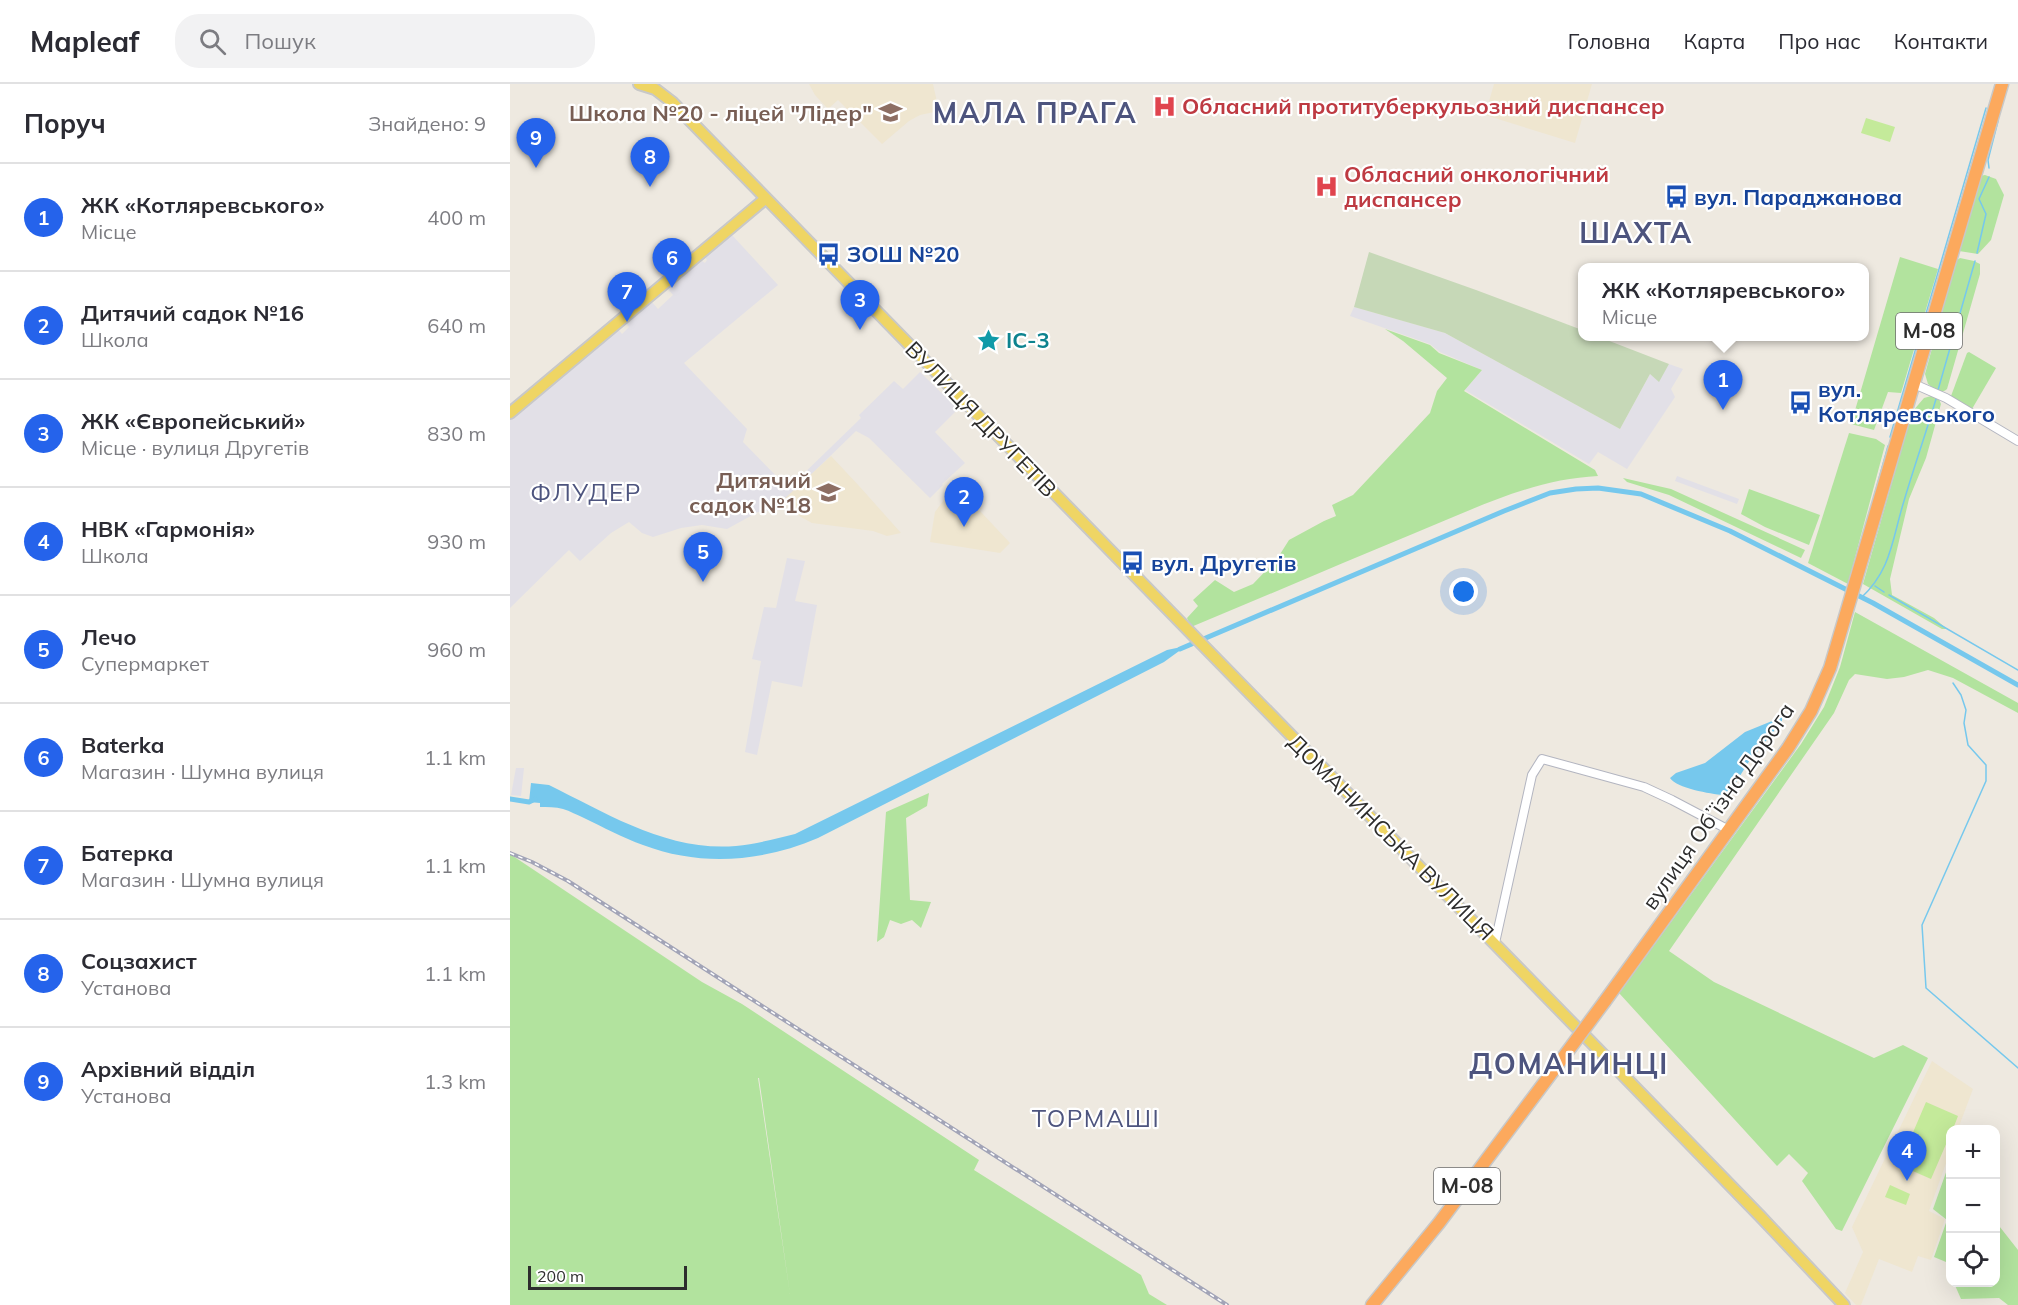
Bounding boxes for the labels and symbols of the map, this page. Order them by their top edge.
place label: Обласний протитуберкульозний диспансер [1182,92,1665,120]
hospital icon: Обласний протитуберкульозний диспансер [1151,93,1177,119]
district label: МАЛА ПРАГА [933,95,1137,130]
place label: Школа №20 - ліцей "Лідер" [569,99,872,127]
school or university icon: Школа №20 - ліцей "Лідер" [877,100,903,126]
pin: 9 [516,118,556,168]
pin: 8 [630,138,670,187]
place label: Обласний онкологічний диспансер [1344,160,1609,213]
hospital icon: Обласний онкологічний диспансер [1313,174,1339,200]
place label: вул. Параджанова [1694,183,1902,211]
bus stop icon: вул. Параджанова [1663,184,1689,210]
district label: ШАХТА [1579,215,1693,250]
pin: 6 [652,238,692,288]
place label: ЗОШ №20 [847,240,960,268]
bus stop icon: ЗОШ №20 [816,241,842,267]
pin: 7 [608,272,646,322]
pin: 3 [840,280,880,330]
road number: М-08 [1896,313,1962,349]
place label: ІС-3 [1006,326,1050,354]
place icon: ІС-3 [975,327,1001,353]
street label: ВУЛИЦЯ ДРУГЕТІВ [899,335,1063,503]
pin: 1 [1704,360,1742,410]
place label: вул. Котляревського [1818,375,1995,428]
bus stop icon: вул. Котляревського [1787,389,1813,415]
place label: Дитячий садок №18 [689,466,811,519]
district label: ФЛУДЕР [530,477,642,507]
pin: 2 [944,478,984,527]
school or university icon: Дитячий садок №18 [816,480,842,506]
pin: 5 [684,532,722,582]
place label: вул. Другетів [1151,549,1296,577]
bus stop icon: вул. Другетів [1120,550,1146,576]
your location [1449,577,1478,606]
street label: вулиця Обʼїзна Дорога [1636,697,1800,915]
street label: ДОМАНИНСЬКА ВУЛИЦЯ [1282,728,1500,946]
district label: ДОМАНИНЦІ [1469,1046,1669,1081]
district label: ТОРМАШІ [1032,1103,1160,1133]
pin: 4 [1888,1132,1926,1181]
road number: М-08 [1434,1168,1500,1204]
scale bar [528,1263,687,1290]

